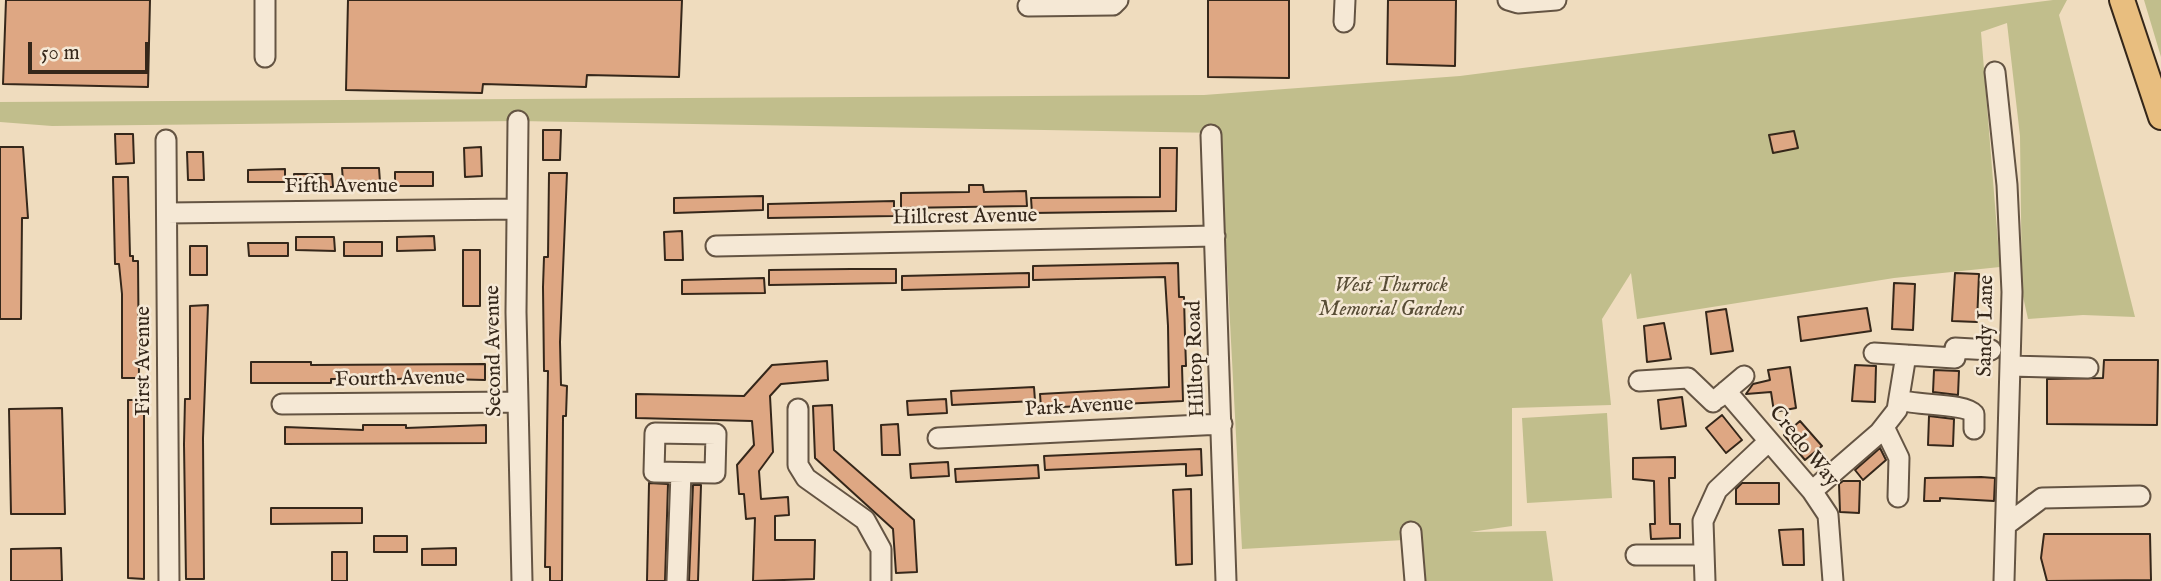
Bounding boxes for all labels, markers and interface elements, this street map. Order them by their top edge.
scale bar [32,28,152,72]
text: 50 m [41,40,80,67]
street label: Fifth Avenue [284,175,398,201]
street label: Hillcrest Avenue [892,204,1038,232]
park label: West Thurrock Memorial Gardens [1318,274,1464,324]
street label: Sandy Lane [1974,275,2000,377]
street label: Second Avenue [481,285,509,417]
street label: Hilltop Road [1182,300,1212,418]
street label: First Avenue [132,306,158,416]
street label: Fourth Avenue [335,366,465,394]
street label: Park Avenue [1024,393,1134,423]
street label: Credo Way [1763,401,1843,493]

